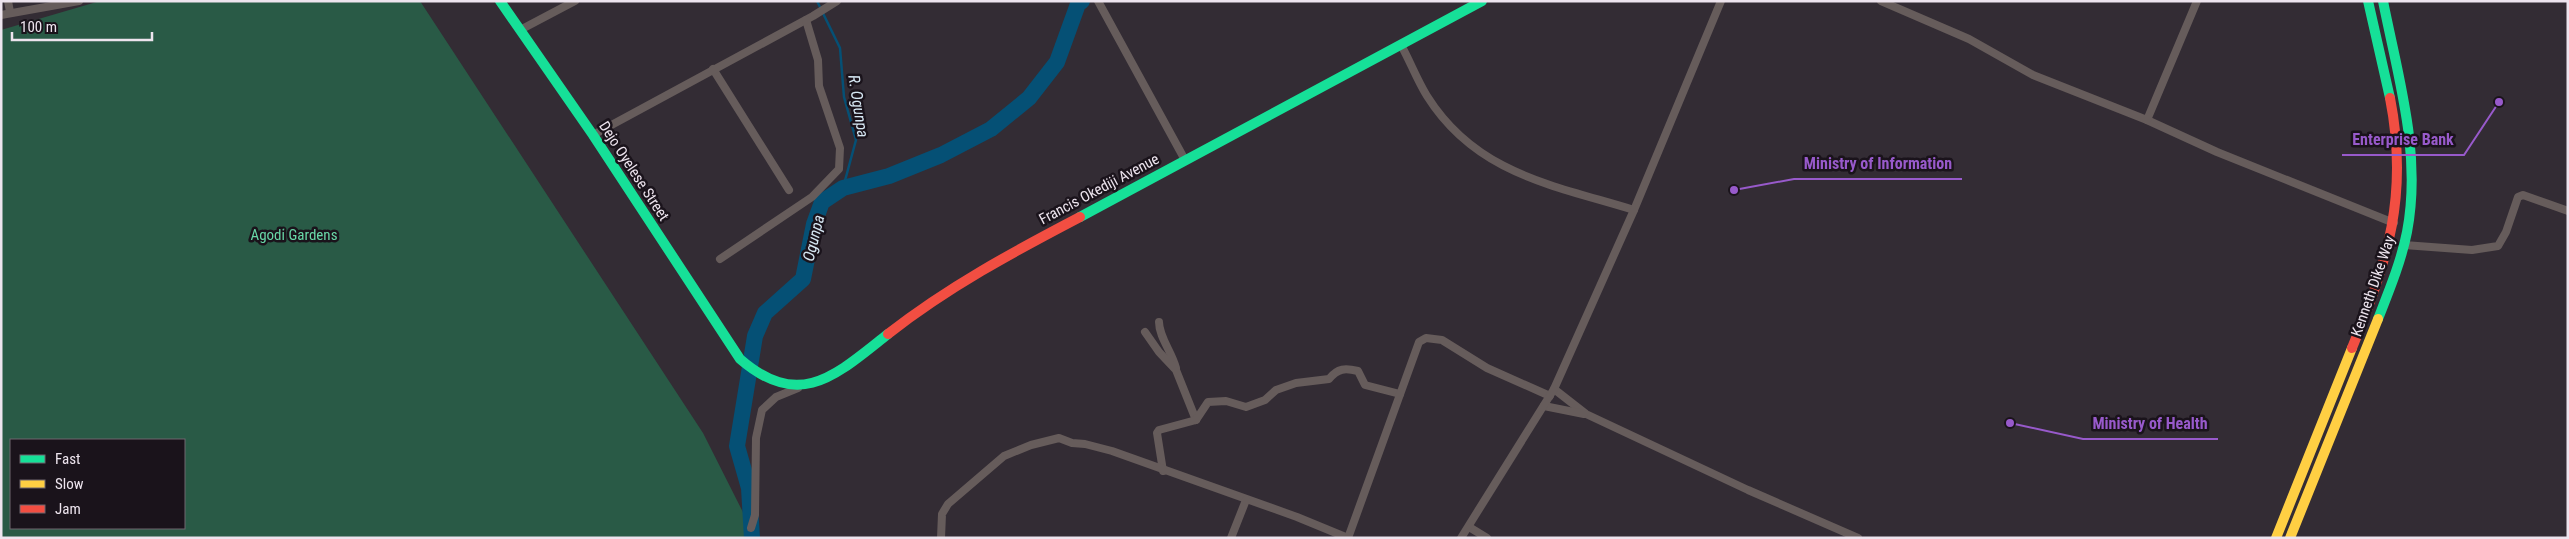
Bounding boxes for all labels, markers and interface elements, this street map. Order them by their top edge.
scale bar [12,10,152,42]
text: 100 m [20,18,57,36]
water label: R. Ogunpa [844,73,873,139]
street label: Dejo Oyelese Street [595,118,673,224]
callout: Enterprise Bank [2342,124,2464,155]
text: Enterprise Bank [2352,130,2454,149]
callout: Ministry of Information [1794,148,1962,179]
street label: Francis Okediji Avenue [1036,150,1162,228]
text: Ministry of Information [1804,154,1952,173]
water label: Ogunpa [799,213,828,263]
park label: Agodi Gardens [251,226,338,244]
street label: Kenneth Dike Way [2347,233,2399,339]
callout: Ministry of Health [2083,408,2218,439]
text: Ministry of Health [2092,414,2208,433]
legend [10,439,185,529]
text: Fast [55,450,80,468]
text: Slow [55,475,84,493]
text: Jam [55,500,81,518]

